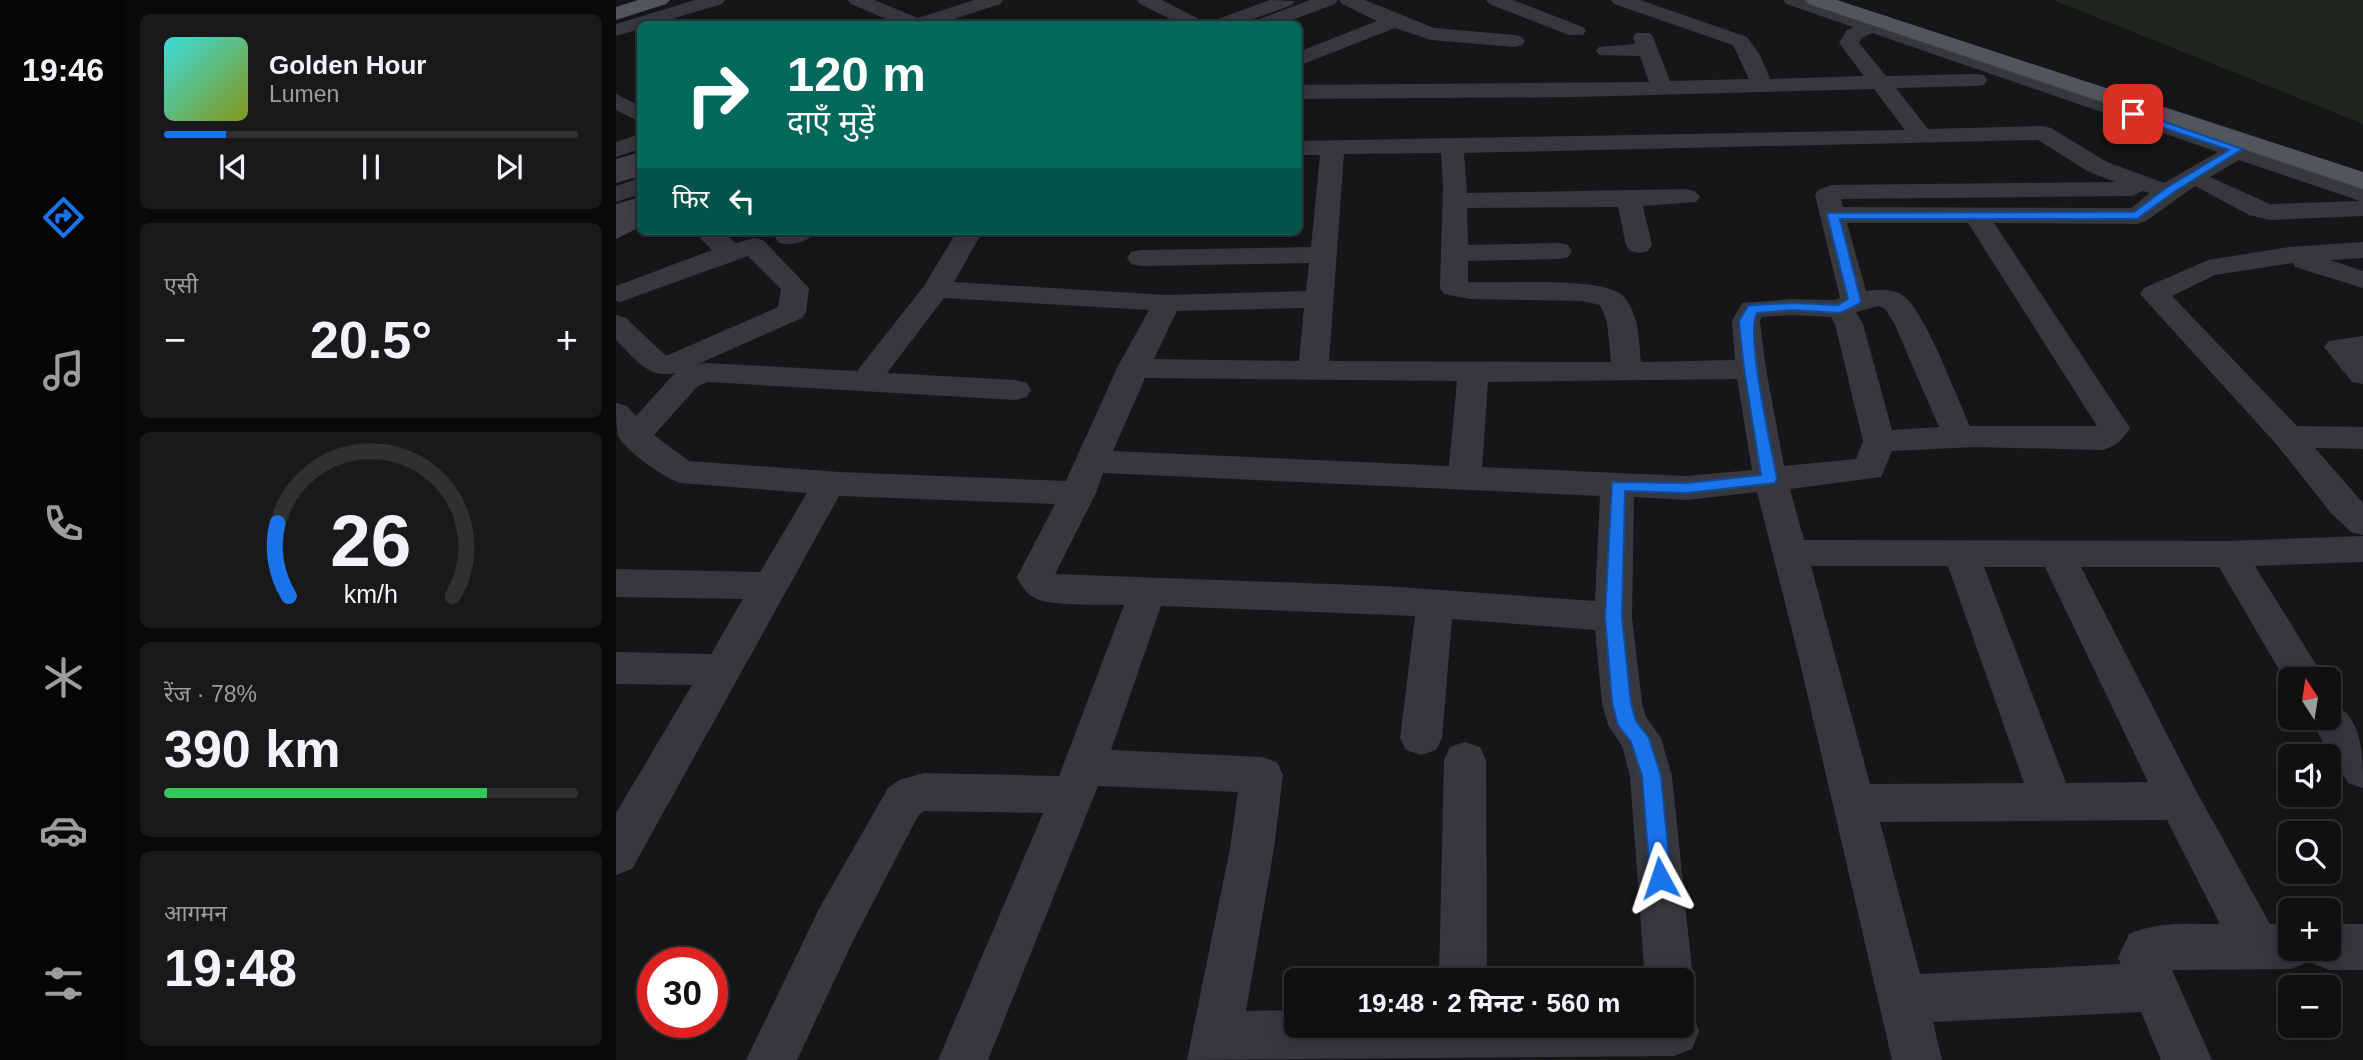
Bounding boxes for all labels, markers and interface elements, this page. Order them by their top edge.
text: 120 m [787,47,926,101]
icon: right [672,49,763,140]
text: Golden Hour [269,50,426,80]
text: 19:46 [22,52,104,88]
text: Lumen [269,81,339,107]
pin [2103,84,2163,144]
icon: arrive [2114,95,2152,133]
text: दाएँ मुड़ें [787,104,875,140]
icon: previous [214,148,252,186]
icon: pause [352,148,390,186]
icon: next [490,148,528,186]
icon: left [723,182,761,220]
text: फिर [672,184,709,214]
icon: directions [39,193,88,242]
text: एसी [164,272,198,298]
text: 20.5° [310,311,432,369]
text: − [164,319,186,361]
text: + [556,319,578,361]
icon: music [39,346,88,395]
icon: phone [39,499,88,548]
text: 26 [331,500,411,581]
text: km/h [344,580,398,608]
icon: climate [39,653,88,702]
north arrow [2278,667,2342,730]
map controls [2278,667,2341,1038]
text: रेंज · 78% [164,681,257,707]
text: 390 km [164,720,340,778]
button: sound [2278,744,2341,807]
icon: car [39,806,88,855]
button: search [2278,821,2341,884]
position arrow [1623,841,1697,915]
button: + [2278,898,2341,961]
text: आगमन [164,900,227,926]
text: 19:48 [164,939,297,997]
speed limit sign: 30 [637,947,728,1038]
icon: filters [39,959,88,1008]
button: − [2278,975,2341,1038]
text: 19:48 · 2 मिनट · 560 m [1358,988,1620,1018]

